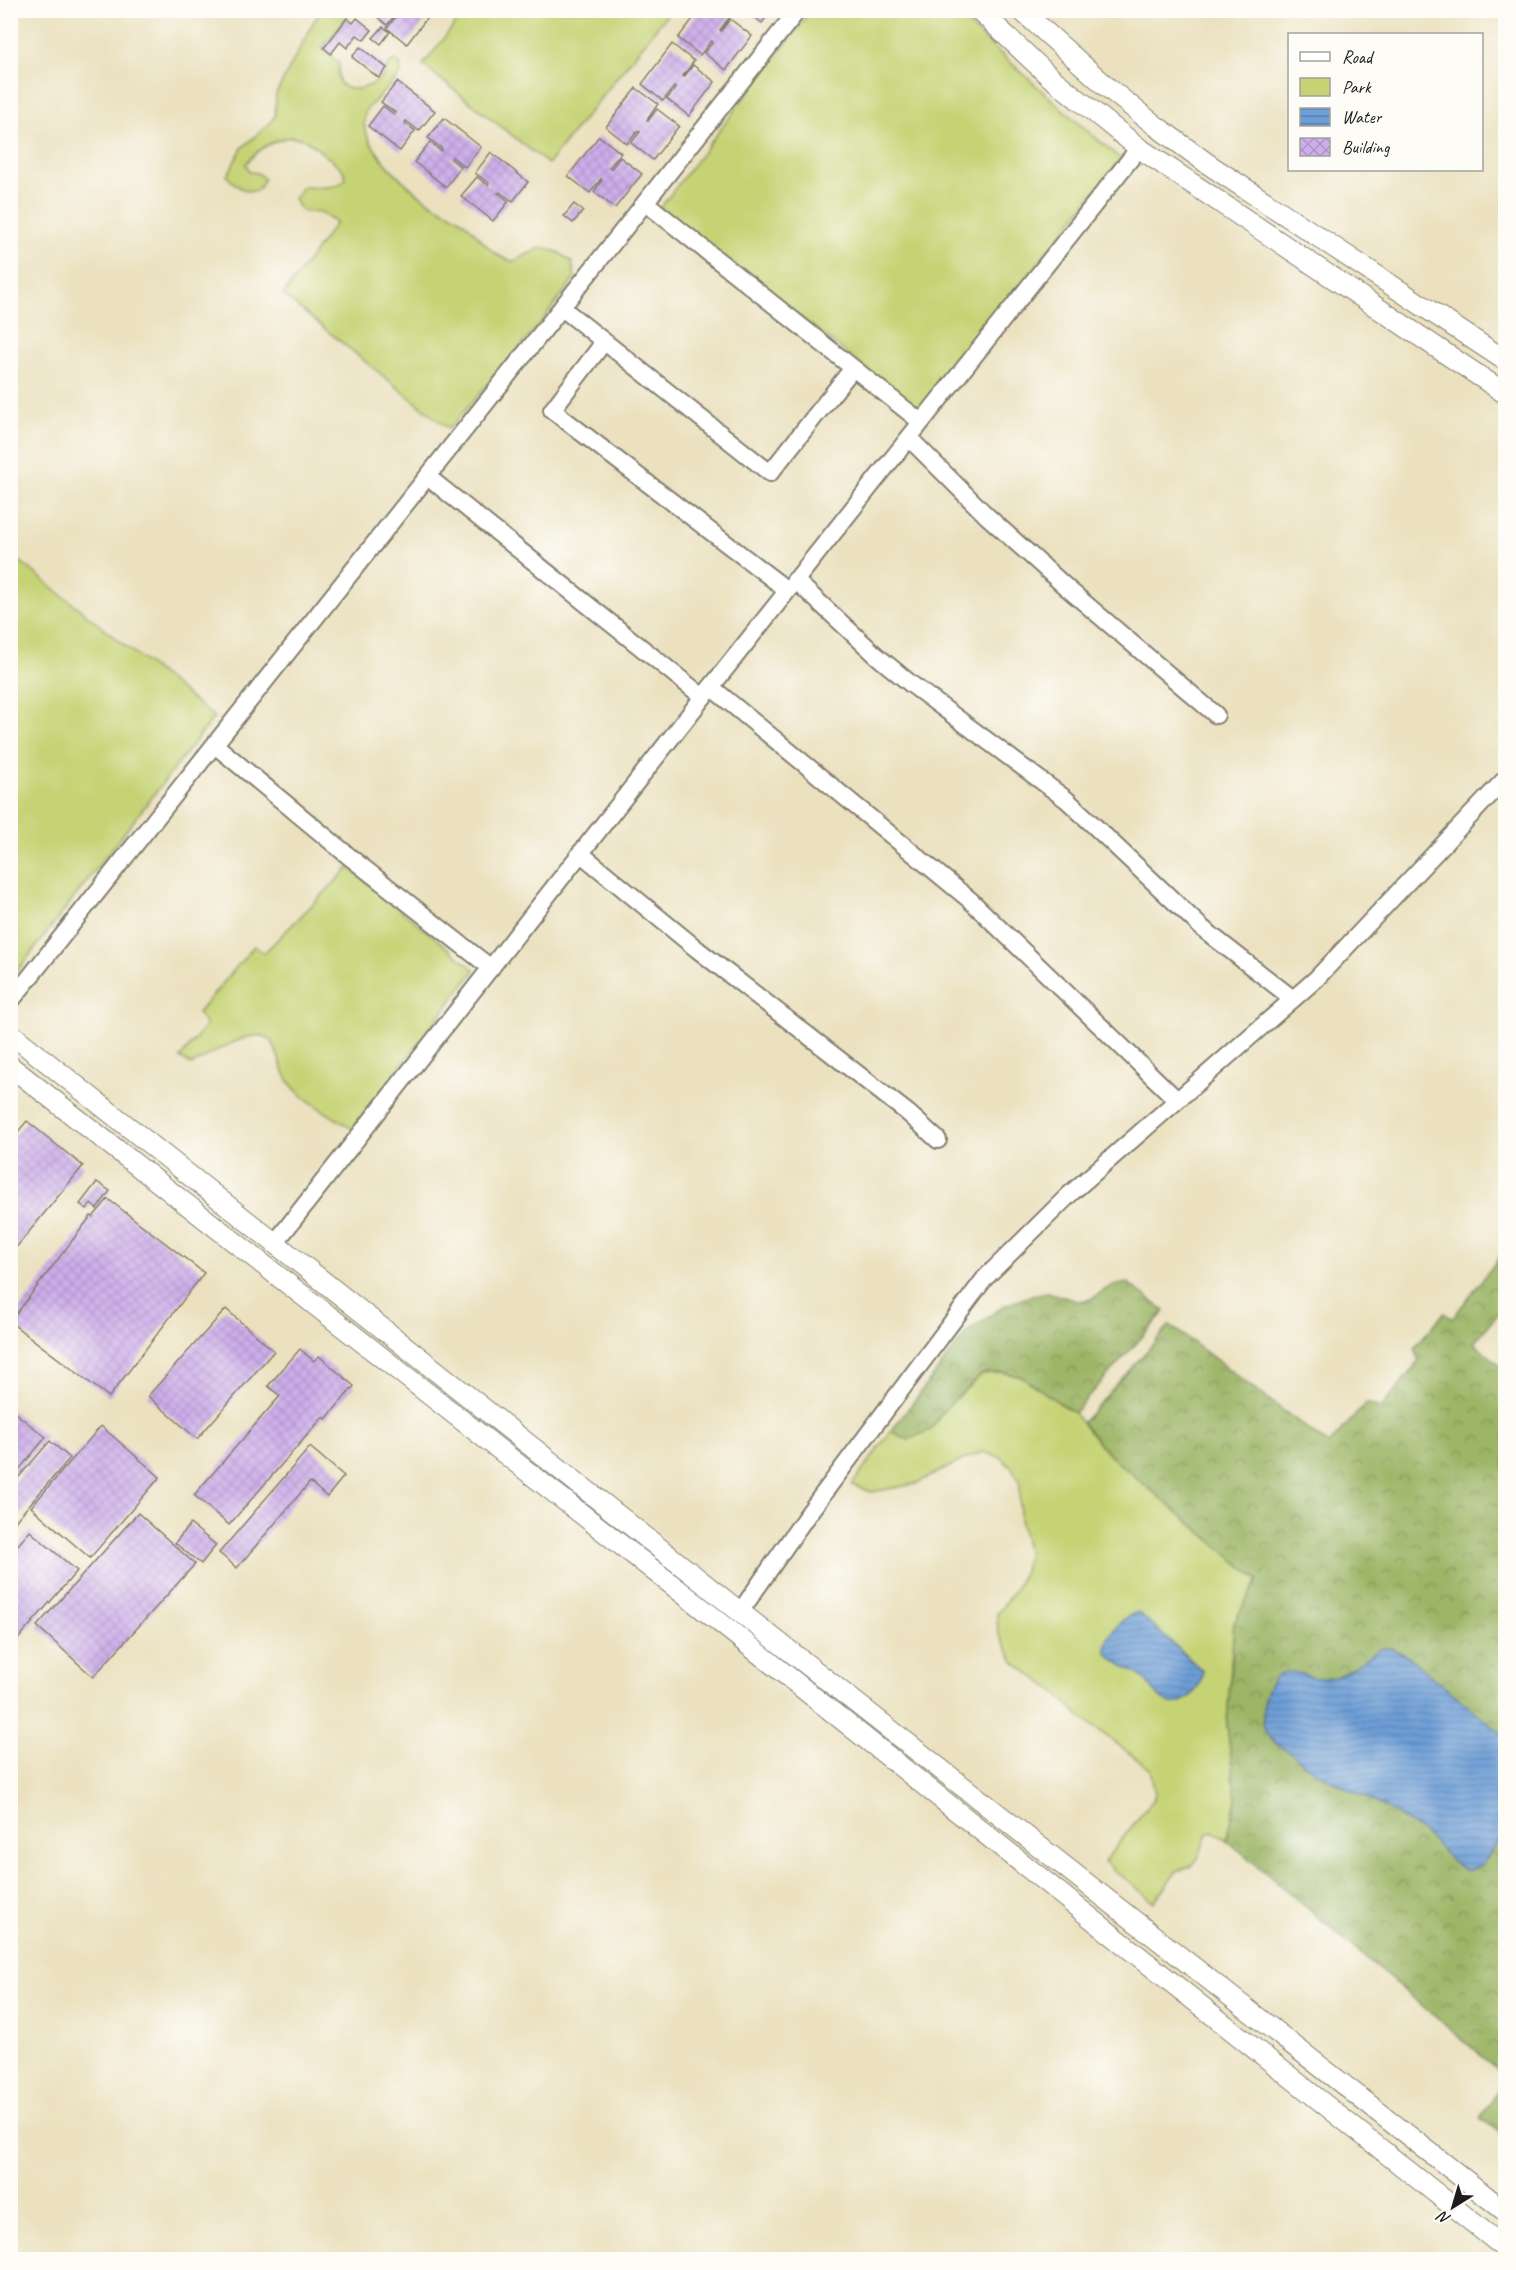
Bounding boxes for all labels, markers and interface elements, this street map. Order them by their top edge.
legend [1288,33,1483,171]
text: Road [1342,46,1375,68]
text: Park [1342,76,1372,98]
text: Water [1342,106,1383,128]
text: Building [1342,136,1391,158]
north arrow [1423,2177,1483,2237]
text: N [1432,2205,1455,2229]

